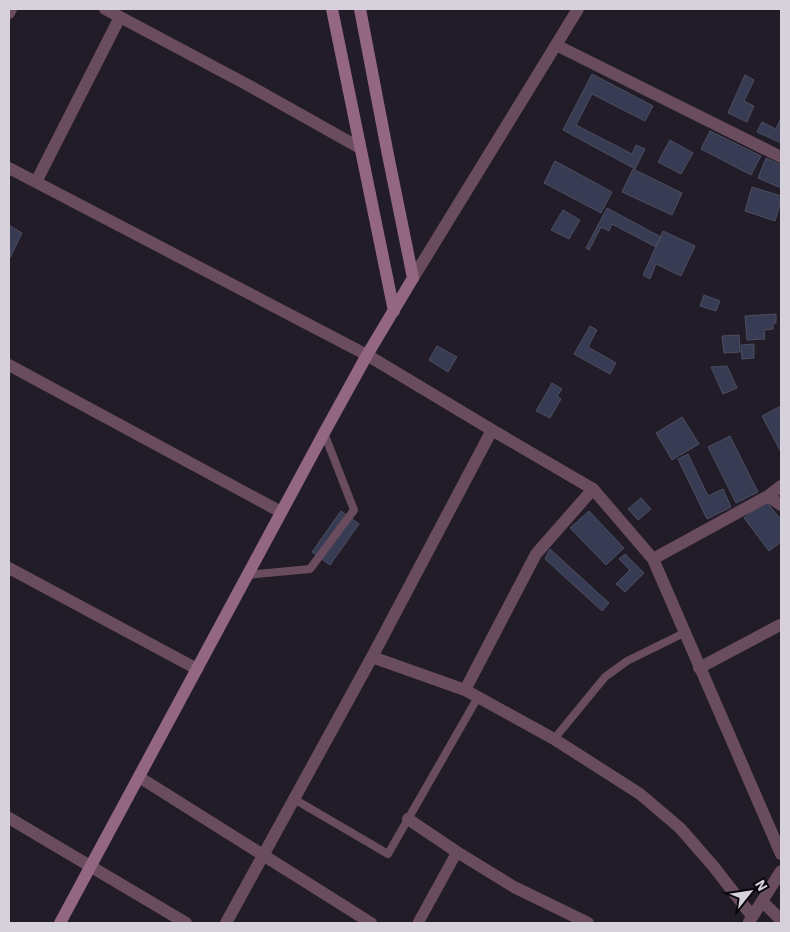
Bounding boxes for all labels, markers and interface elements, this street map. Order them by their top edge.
north arrow [725,867,775,917]
text: N [751,877,772,894]

